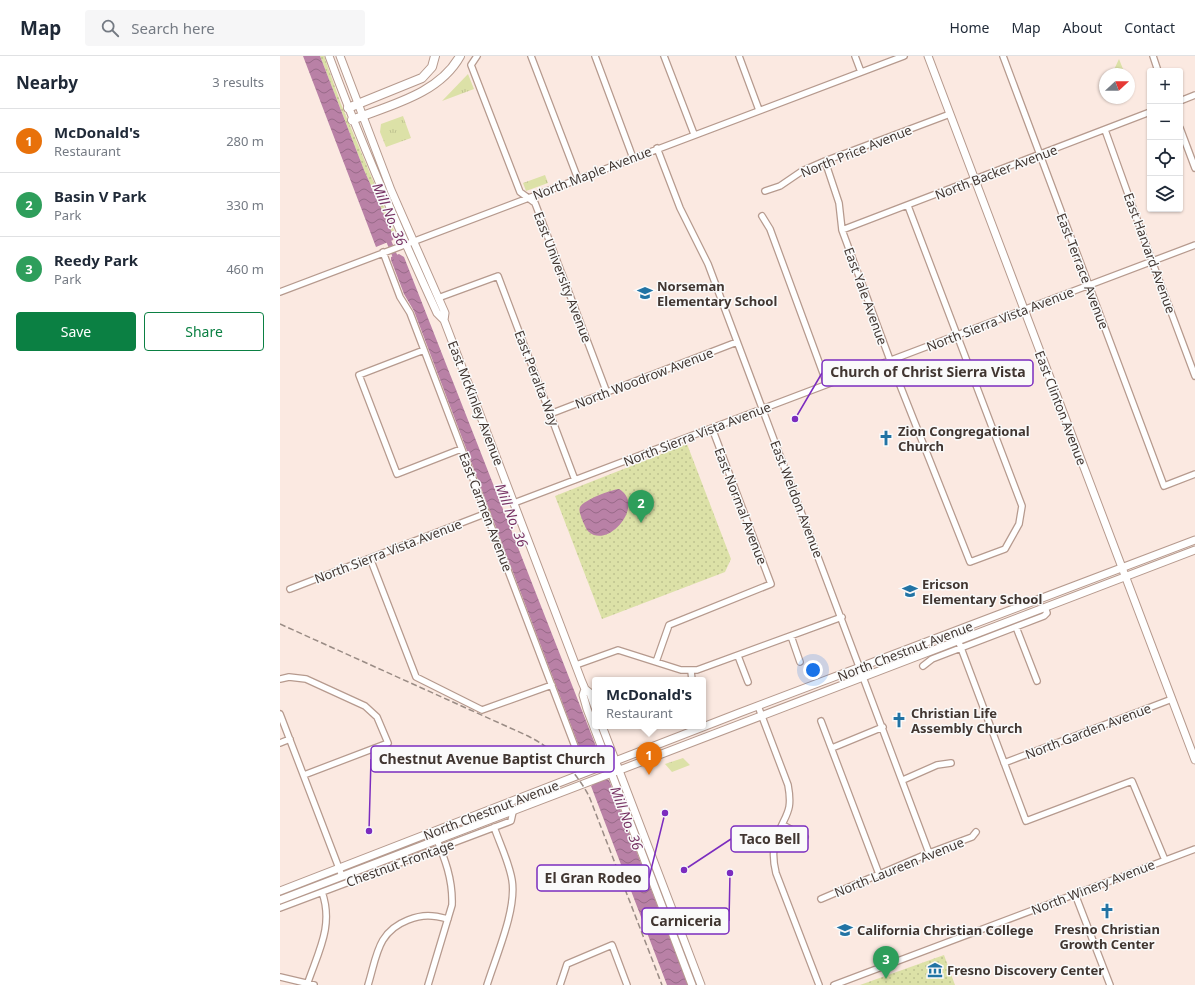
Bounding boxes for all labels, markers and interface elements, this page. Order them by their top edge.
search box [85,10,365,46]
text: Map [20,15,61,41]
icon: search [99,17,121,39]
text: Search here [131,18,215,38]
text: Home [950,18,989,37]
text: Map [1011,18,1041,37]
text: About [1063,18,1102,37]
text: Contact [1124,18,1175,37]
north arrow [1099,68,1135,104]
map controls [1147,68,1183,212]
button: + [1147,68,1183,104]
text: Nearby [16,71,78,94]
text: 3 results [212,73,264,91]
button: − [1147,104,1183,140]
street label: North Price Avenue [798,120,914,182]
text: McDonald's [54,122,140,142]
text: 1 [25,132,33,150]
text: 280 m [226,132,264,150]
street label: North Backer Avenue [932,140,1060,204]
button: locate [1147,140,1183,176]
text: Restaurant [54,142,121,160]
street label: North Maple Avenue [530,142,654,204]
button: layers [1147,176,1183,212]
water label: Mill No. 36 [368,180,412,249]
text: Basin V Park [54,186,147,206]
street label: East Harvard Avenue [1120,190,1180,316]
text: 2 [25,196,33,214]
text: 330 m [226,196,264,214]
text: Park [54,206,81,224]
street label: East University Avenue [530,209,596,345]
street label: East Terrace Avenue [1053,210,1113,332]
street label: East Yale Avenue [840,245,892,347]
text: Reedy Park [54,250,138,270]
text: 3 [25,260,33,278]
text: 460 m [226,260,264,278]
text: Park [54,270,81,288]
place label: Norseman Elementary School [657,277,777,310]
street label: North Sierra Vista Avenue [924,283,1076,355]
school or university icon: Norseman Elementary School [636,284,654,302]
button: Save [16,312,136,351]
button: Share [144,312,264,351]
street label: East Peralta Way [511,328,564,429]
street label: East McKinley Avenue [444,338,508,468]
street label: North Woodrow Avenue [572,343,716,413]
street label: East Clinton Avenue [1031,348,1091,468]
callout: Church of Christ Sierra Vista [822,360,1033,386]
text: Church of Christ Sierra Vista [830,362,1026,381]
street label: North Sierra Vista Avenue [621,398,773,470]
place label: Zion Congregational Church [898,422,1030,455]
church icon: Zion Congregational Church [877,429,895,447]
street label: East Weldon Avenue [766,438,828,560]
street label: East Normal Avenue [710,445,772,567]
street label: East Carmen Avenue [455,450,517,574]
water label: Mill No. 36 [491,480,533,550]
pin: 2 [628,490,654,523]
street label: North Sierra Vista Avenue [312,515,464,587]
place label: Ericson Elementary School [922,575,1042,608]
school or university icon: Ericson Elementary School [901,582,919,600]
street label: North Chestnut Avenue [835,617,975,685]
your location [803,660,823,680]
popup [592,677,706,729]
text: McDonald's [606,684,692,704]
street label: North Garden Avenue [1022,699,1154,763]
text: Restaurant [606,704,673,722]
place label: Christian Life Assembly Church [911,704,1022,737]
church icon: Christian Life Assembly Church [890,711,908,729]
pin: 1 [636,742,662,775]
callout: Chestnut Avenue Baptist Church [371,746,614,772]
text: Chestnut Avenue Baptist Church [379,749,605,768]
street label: North Chestnut Avenue [421,776,561,844]
water label: Mill No. 36 [606,783,648,853]
callout: Taco Bell [731,826,808,852]
text: Taco Bell [740,829,800,848]
street label: North Laureen Avenue [832,833,966,901]
street label: Chestnut Frontage [343,835,457,891]
street label: North Winery Avenue [1029,855,1157,919]
callout: El Gran Rodeo [537,865,649,891]
text: El Gran Rodeo [545,868,642,887]
church icon: Fresno Christian Growth Center [1098,902,1116,920]
callout: Carniceria [642,908,729,934]
text: Carniceria [650,911,722,930]
place label: Fresno Christian Growth Center [1054,920,1160,953]
school or university icon: California Christian College [836,921,854,939]
place label: California Christian College [857,921,1034,939]
pin: 3 [873,946,899,979]
museum icon: Fresno Discovery Center [926,961,944,979]
place label: Fresno Discovery Center [947,961,1104,979]

